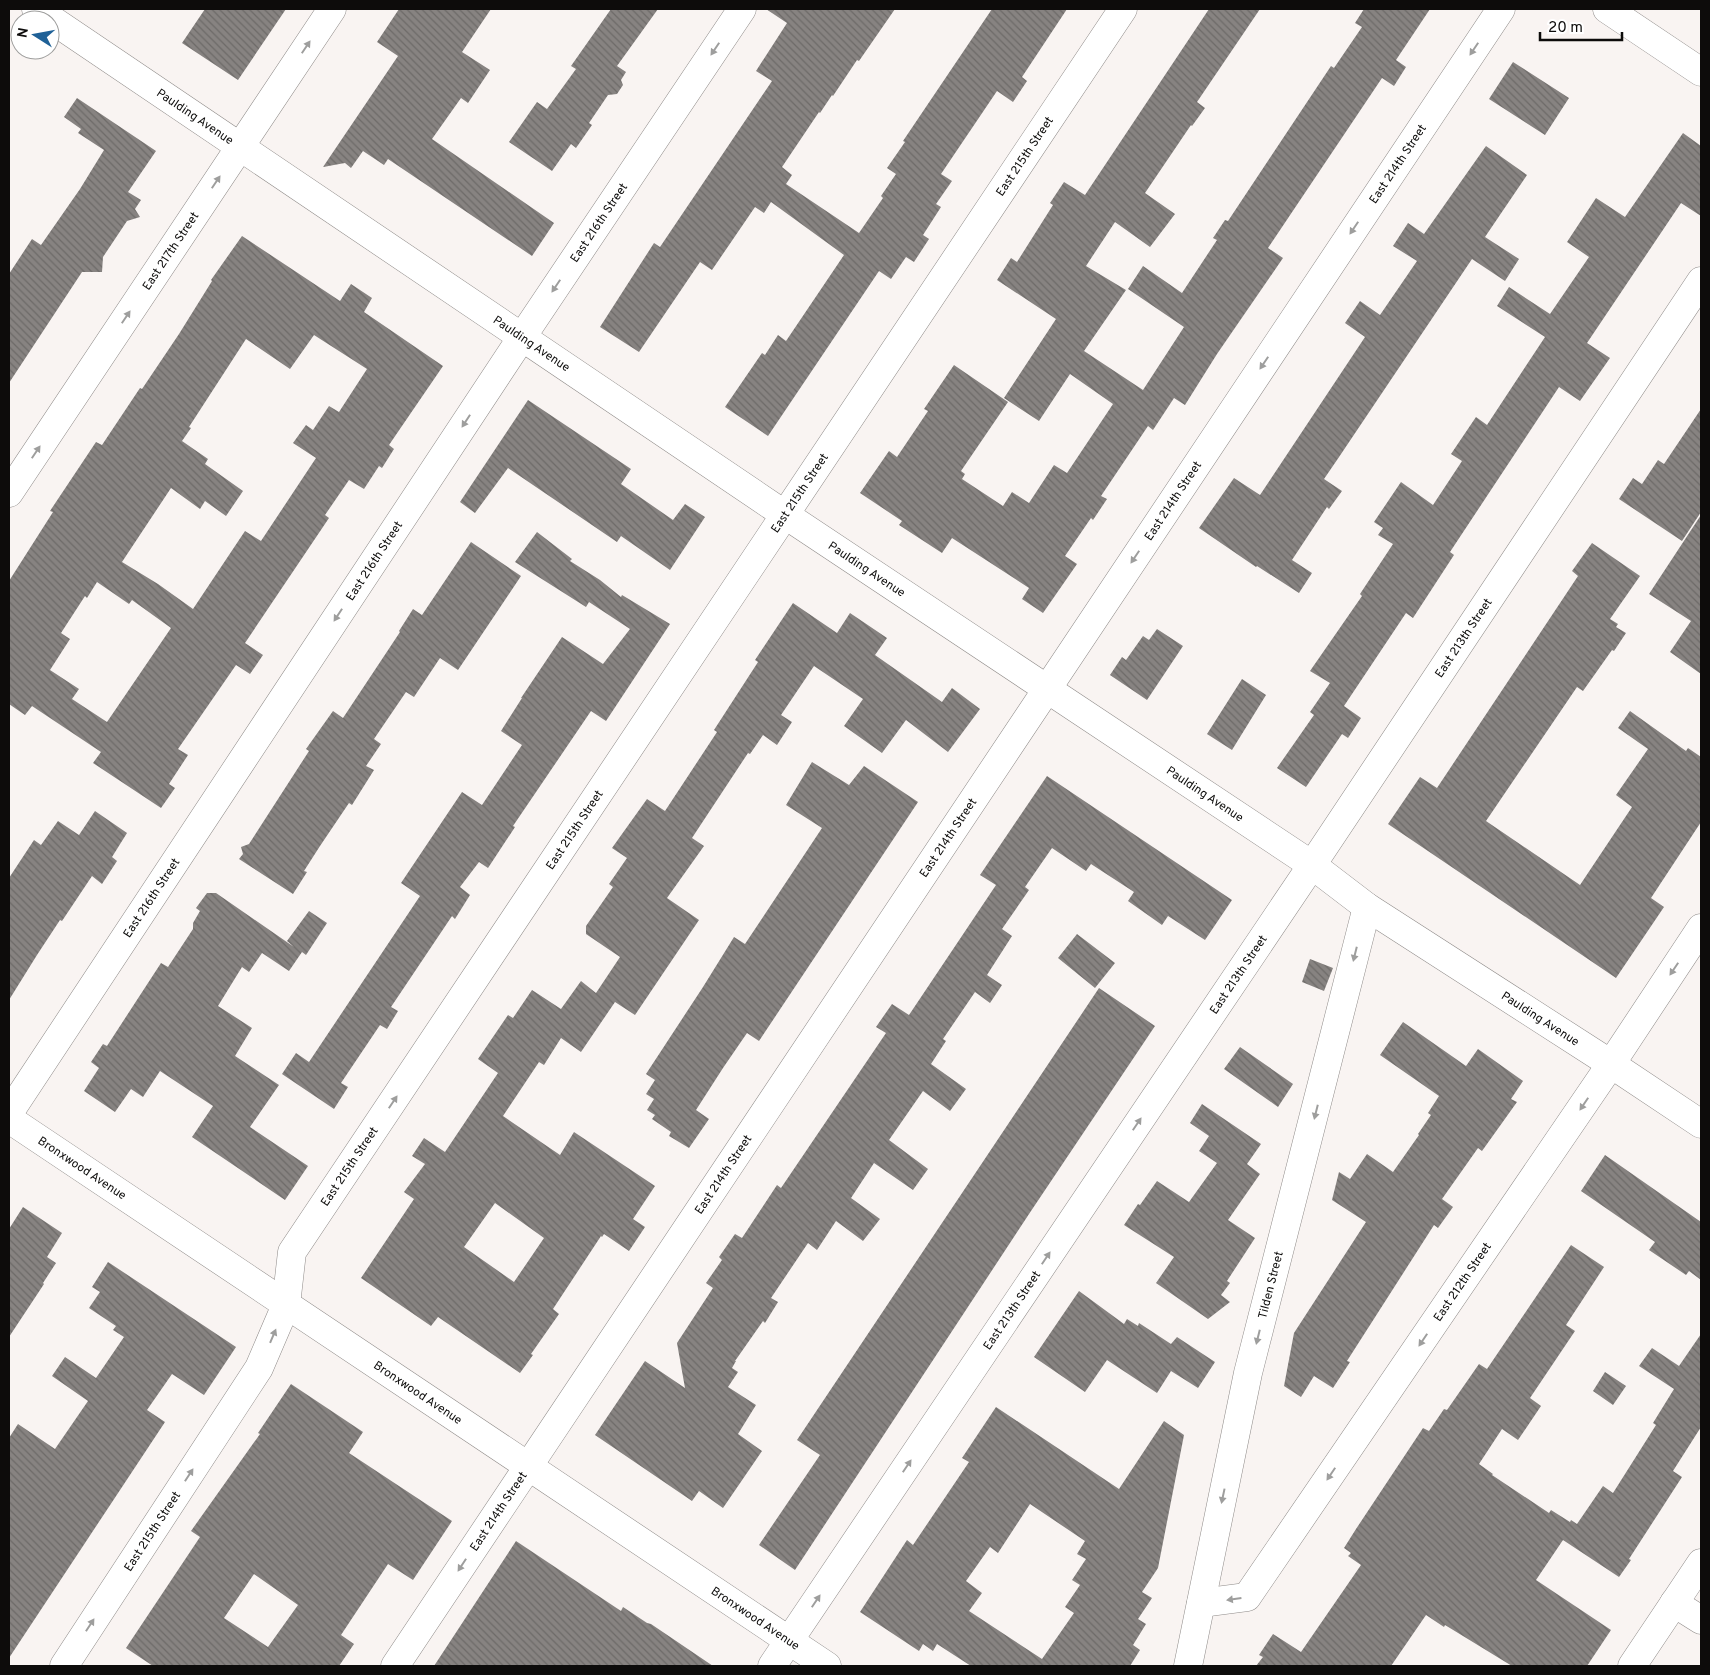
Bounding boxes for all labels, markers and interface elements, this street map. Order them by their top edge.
north arrow [10,10,60,60]
scale bar [1540,10,1622,42]
text: 20 m [1548,19,1583,38]
text: N [14,26,33,39]
one-way arrow [301,40,311,53]
one-way arrow [710,42,720,56]
one-way arrow [1469,43,1479,56]
street label: Paulding Avenue [153,86,236,149]
street label: East 215th Street [993,114,1058,200]
street label: East 214th Street [1366,122,1431,207]
one-way arrow [211,175,221,188]
street label: East 216th Street [567,180,632,266]
street label: East 217th Street [139,209,203,294]
one-way arrow [1349,221,1359,235]
one-way arrow [552,279,561,293]
one-way arrow [121,310,131,324]
street label: Paulding Avenue [489,313,573,376]
one-way arrow [1259,357,1269,370]
one-way arrow [462,414,471,428]
one-way arrow [31,445,41,459]
street label: East 215th Street [768,451,833,537]
street label: East 214th Street [1141,458,1206,544]
street label: East 216th Street [343,518,407,604]
street label: Paulding Avenue [825,538,908,601]
one-way arrow [1130,550,1140,563]
street label: East 213th Street [1432,596,1496,681]
one-way arrow [333,608,343,622]
street label: Paulding Avenue [1163,763,1246,826]
street label: East 215th Street [543,787,608,873]
street label: East 214th Street [916,795,981,881]
street label: East 216th Street [120,855,184,941]
street label: East 213th Street [1207,932,1271,1018]
one-way arrow [1351,946,1359,961]
one-way arrow [1669,962,1679,975]
street label: Paulding Avenue [1498,988,1582,1050]
one-way arrow [388,1095,397,1109]
one-way arrow [1579,1097,1589,1111]
one-way arrow [1311,1104,1319,1119]
one-way arrow [1132,1117,1142,1130]
street label: East 215th Street [318,1124,382,1210]
street label: East 214th Street [692,1132,756,1218]
street label: Bronxwood Avenue [34,1133,129,1204]
street label: East 212th Street [1430,1240,1496,1325]
street label: Tilden Street [1255,1250,1288,1321]
one-way arrow [1042,1252,1051,1265]
street label: East 213th Street [980,1268,1045,1354]
one-way arrow [269,1329,277,1343]
one-way arrow [1254,1329,1262,1344]
one-way arrow [1418,1333,1428,1346]
street label: Bronxwood Avenue [370,1358,465,1429]
one-way arrow [902,1459,912,1473]
one-way arrow [1326,1467,1336,1480]
one-way arrow [184,1468,194,1482]
street label: East 214th Street [467,1469,531,1555]
one-way arrow [1219,1488,1227,1504]
street label: East 215th Street [121,1489,185,1575]
one-way arrow [457,1558,467,1571]
street label: Bronxwood Avenue [708,1584,802,1654]
one-way arrow [811,1594,821,1607]
one-way arrow [1226,1595,1242,1603]
one-way arrow [86,1619,95,1632]

